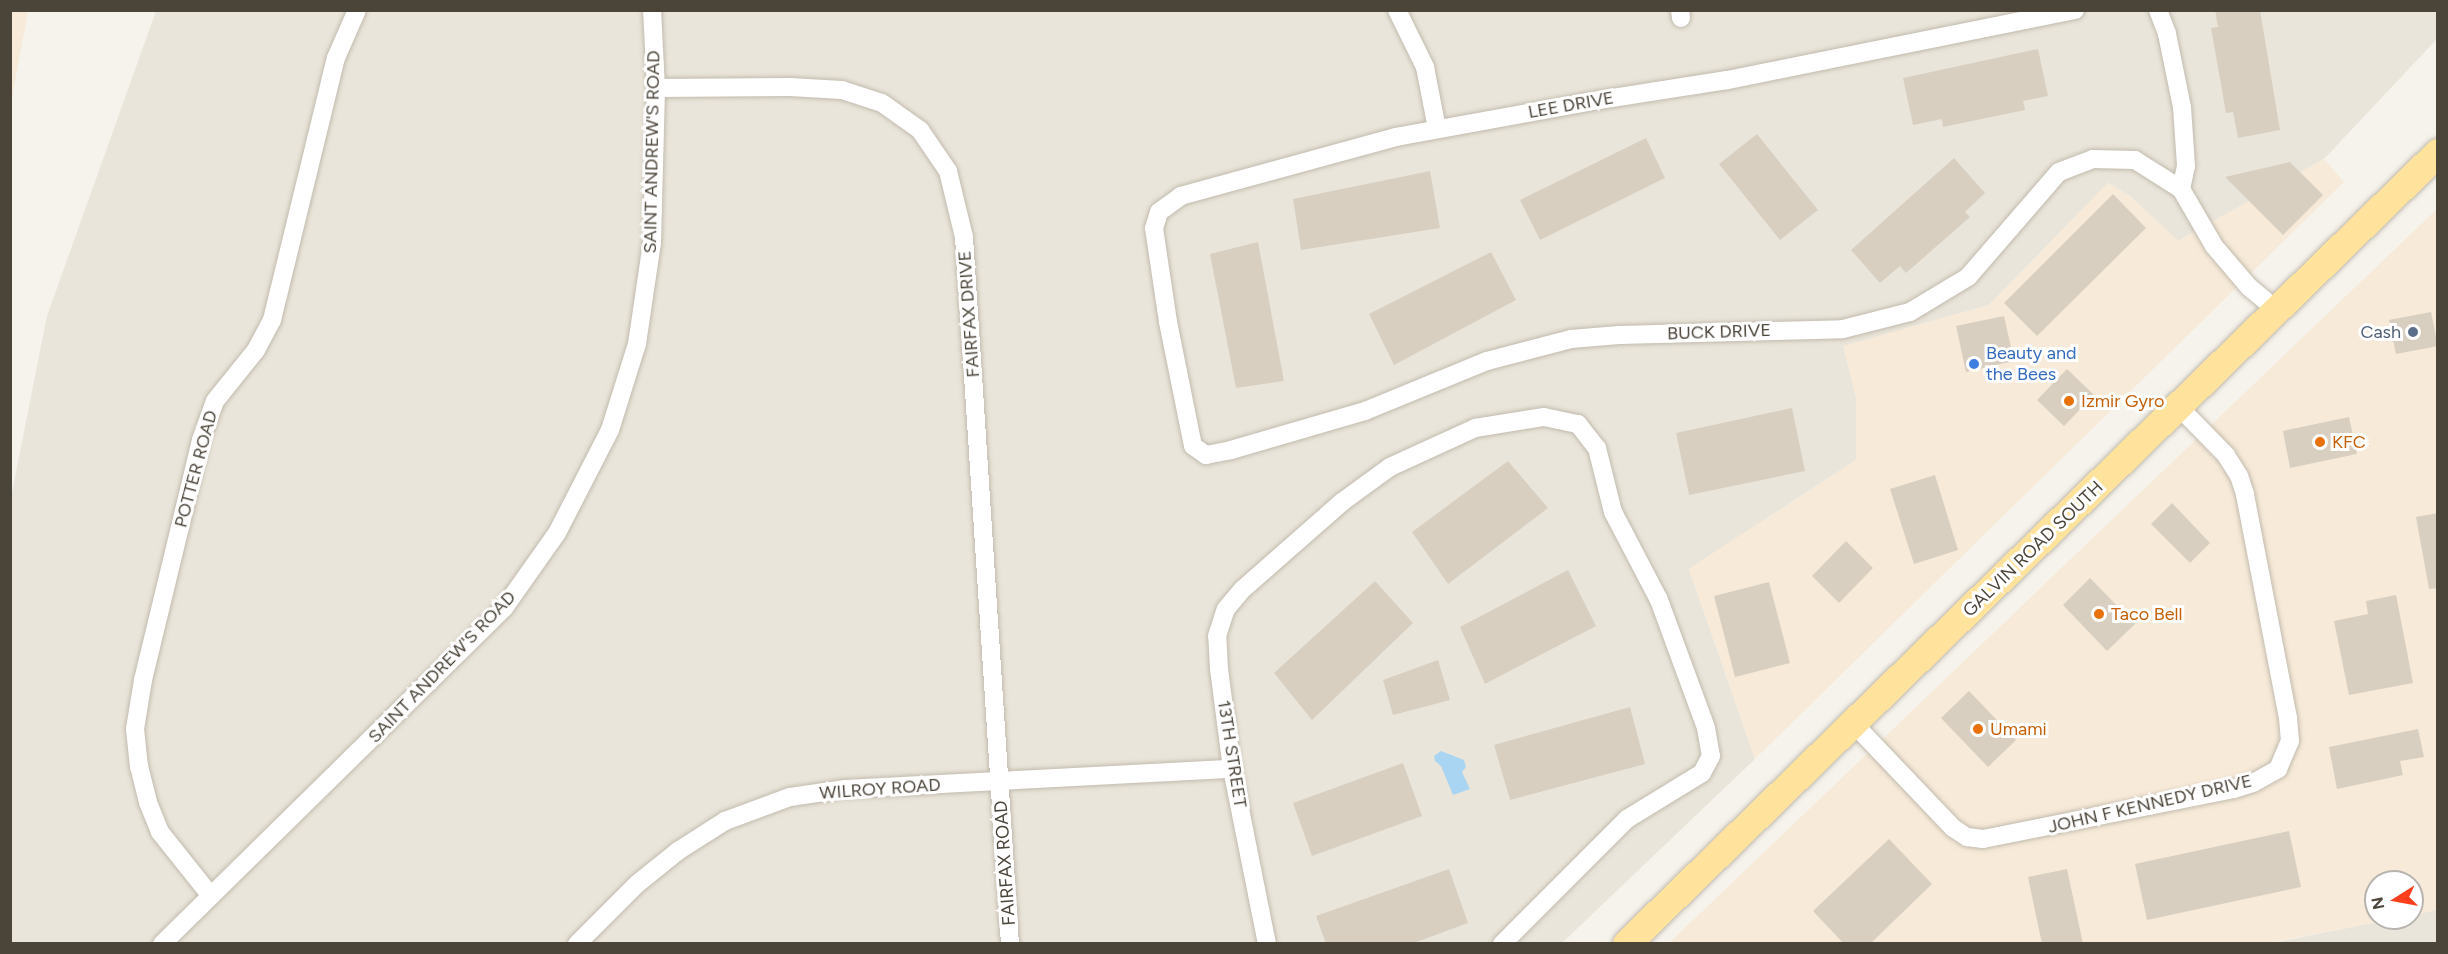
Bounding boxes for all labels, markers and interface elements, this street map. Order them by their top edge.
street label: SAINT ANDREW'S ROAD [639,50,665,254]
street label: LEE DRIVE [1526,87,1616,123]
street label: FAIRFAX DRIVE [954,250,984,378]
street label: BUCK DRIVE [1667,319,1771,345]
place label: Cash [2360,321,2401,343]
marker: Cash [2406,325,2420,339]
place label: Beauty and the Bees [1986,343,2077,386]
marker: Beauty and the Bees [1967,357,1981,371]
place label: Izmir Gyro [2081,390,2164,412]
marker: Izmir Gyro [2062,394,2076,408]
street label: POTTER ROAD [170,408,222,530]
place label: KFC [2332,431,2366,453]
marker: KFC [2313,435,2327,449]
street label: GALVIN ROAD SOUTH [1959,477,2107,621]
street label: SAINT ANDREW'S ROAD [364,586,520,748]
place label: Taco Bell [2111,603,2182,625]
marker: Taco Bell [2092,607,2106,621]
street label: 13TH STREET [1213,699,1251,809]
place label: Umami [1990,718,2047,740]
marker: Umami [1971,722,1985,736]
street label: JOHN F KENNEDY DRIVE [2046,770,2254,838]
street label: WILROY ROAD [819,774,941,804]
street label: FAIRFAX ROAD [990,800,1020,926]
north arrow [2364,870,2424,930]
text: N [2367,895,2388,911]

